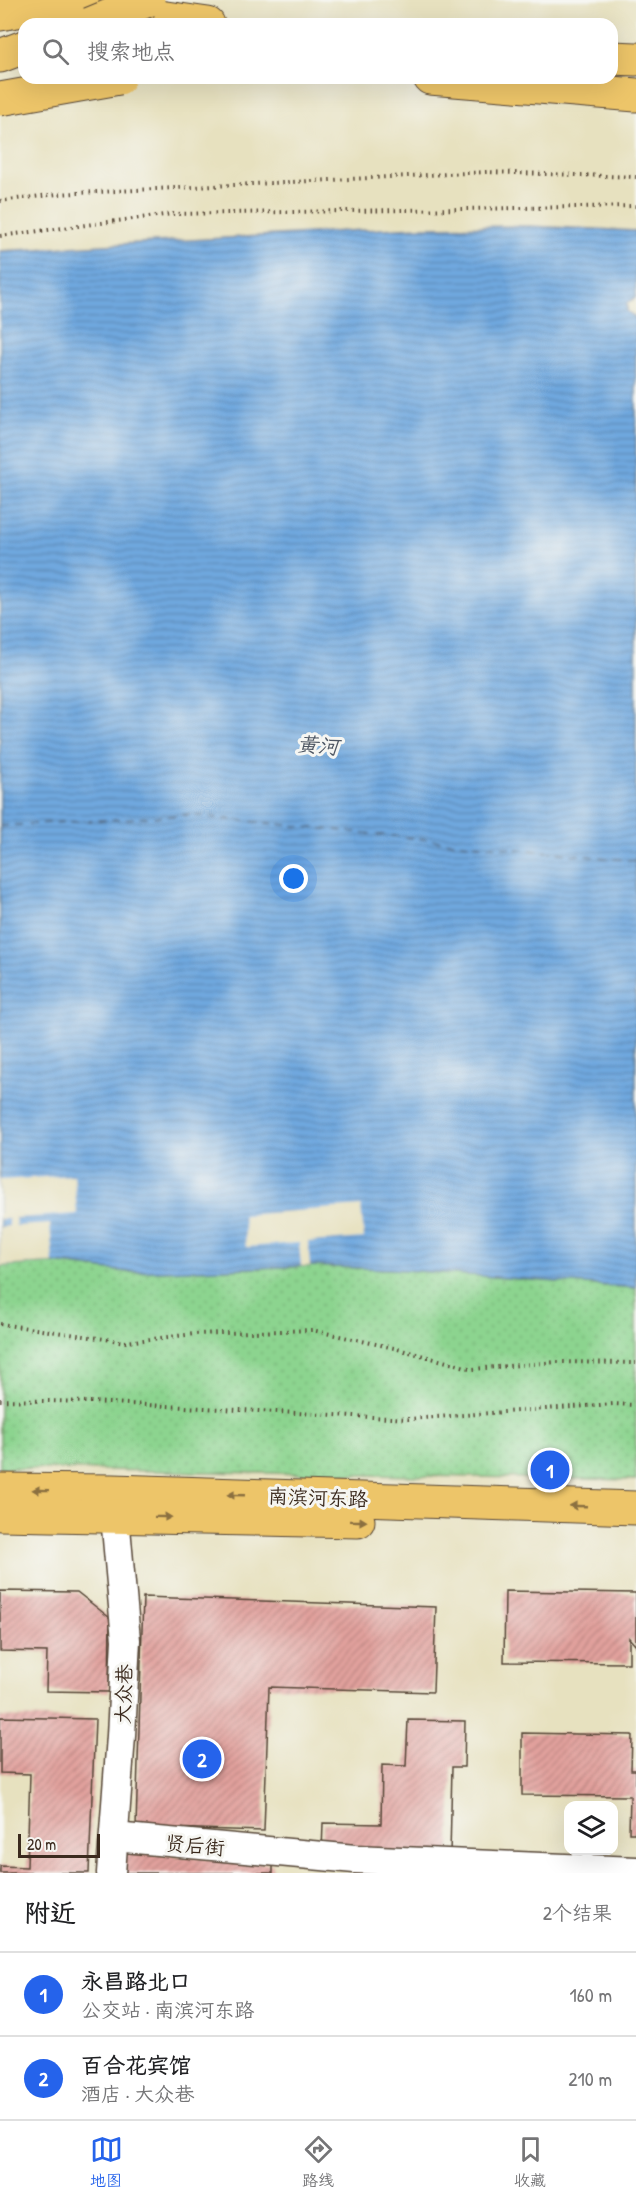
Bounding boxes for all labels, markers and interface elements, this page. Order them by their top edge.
search box [18,18,618,84]
icon: search [39,35,72,68]
text: 搜索地点 [87,36,175,66]
water label: 黄河 [296,729,343,762]
your location [279,864,308,893]
pin: 1 [530,1448,570,1492]
street label: 南滨河东路 [268,1482,369,1512]
one-way arrow [31,1485,50,1495]
one-way arrow [226,1490,245,1499]
one-way arrow [568,1501,587,1510]
one-way arrow [154,1512,173,1522]
one-way arrow [349,1517,368,1526]
street label: 大众巷 [108,1663,138,1724]
pin: 2 [182,1736,222,1782]
map controls [564,1801,618,1855]
button: layers [564,1801,618,1855]
street label: 贤后街 [164,1829,226,1861]
scale bar [18,1831,100,1858]
text: 20 m [27,1833,56,1855]
text: 附近 [24,1895,76,1930]
text: 2个结果 [543,1899,612,1926]
text: 永昌路北口 [81,1966,191,1996]
text: 1 [40,1981,47,2008]
text: 160 m [570,1981,612,2008]
text: 公交站 · 南滨河东路 [81,1996,254,2023]
text: 百合花宾馆 [81,2050,191,2080]
text: 2 [39,2065,48,2092]
text: 210 m [568,2065,612,2092]
text: 酒店 · 大众巷 [81,2080,194,2107]
tab: 地图 [90,2133,123,2191]
tab: 路线 [302,2133,335,2191]
tab: 收藏 [514,2133,547,2191]

